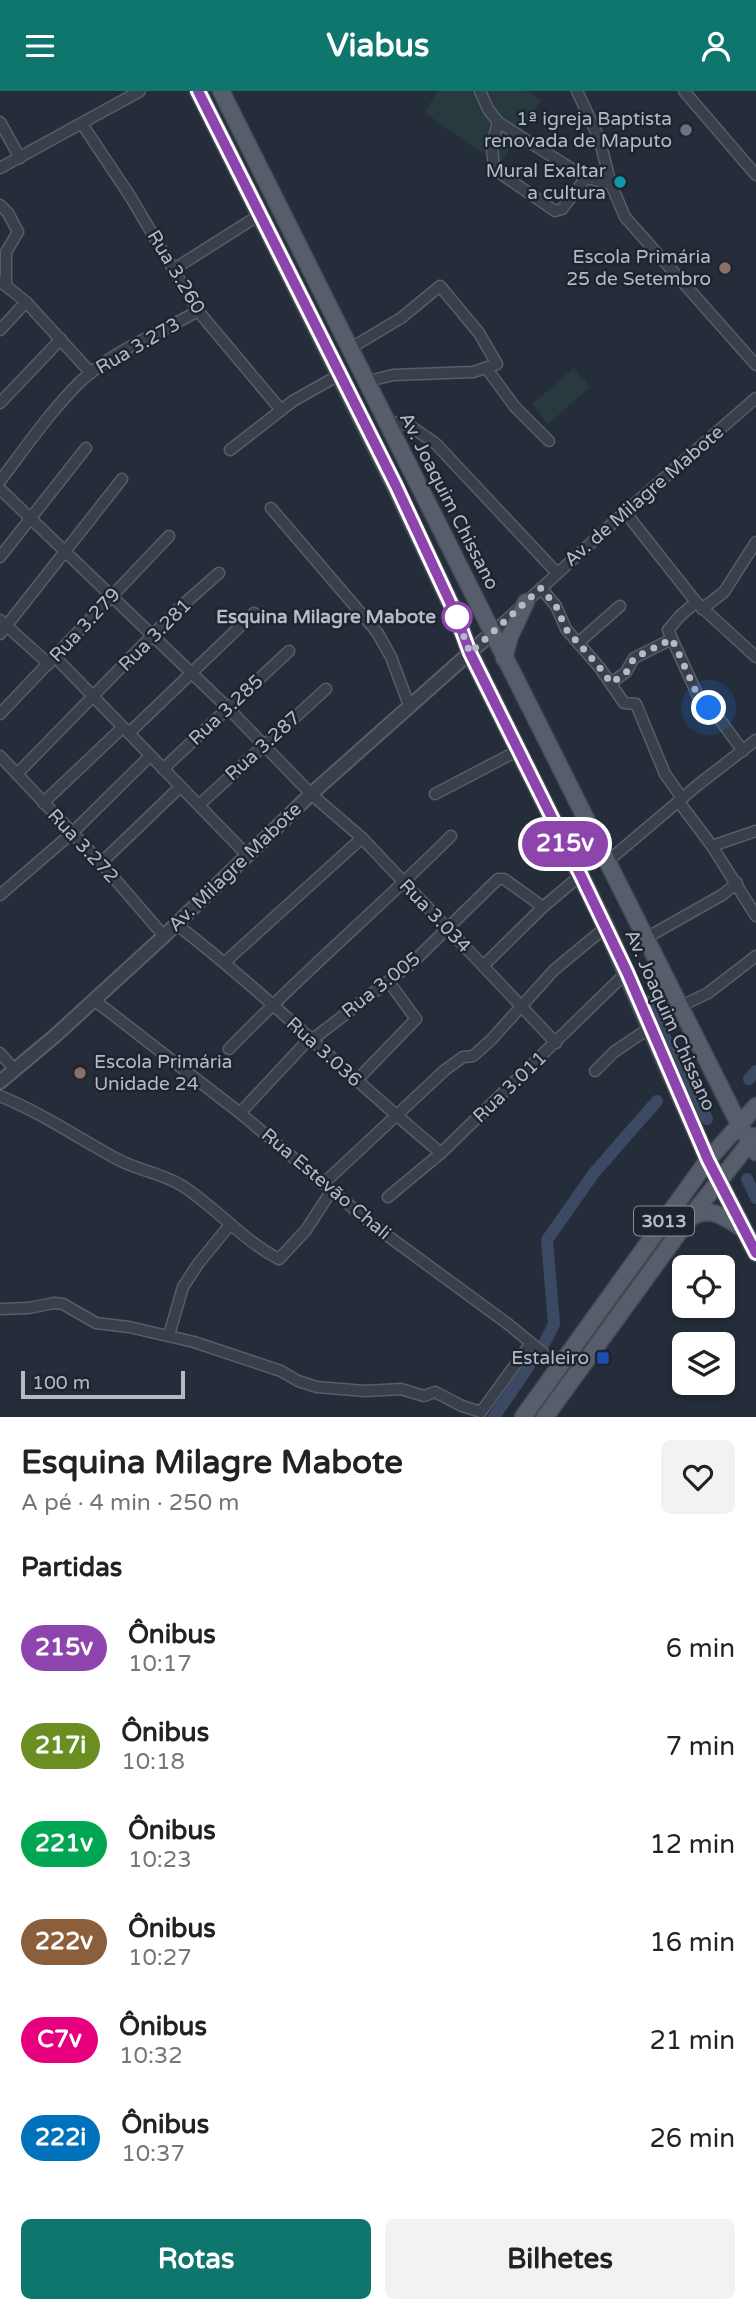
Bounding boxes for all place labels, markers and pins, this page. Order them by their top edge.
place label: 1ª igreja Baptista renovada de Maputo [484,108,672,152]
marker: 1ª igreja Baptista renovada de Maputo [678,122,694,138]
place label: Mural Exaltar a cultura [486,160,607,204]
marker: Mural Exaltar a cultura [612,174,628,190]
place label: Escola Primária 25 de Setembro [566,246,711,290]
marker: Escola Primária 25 de Setembro [717,260,733,276]
marker: Esquina Milagre Mabote [442,602,472,632]
place label: Esquina Milagre Mabote [216,606,436,629]
place label: Escola Primária Unidade 24 [94,1051,233,1095]
marker: Escola Primária Unidade 24 [72,1065,88,1081]
place label: Estaleiro [511,1347,589,1369]
marker: Estaleiro [595,1350,611,1366]

